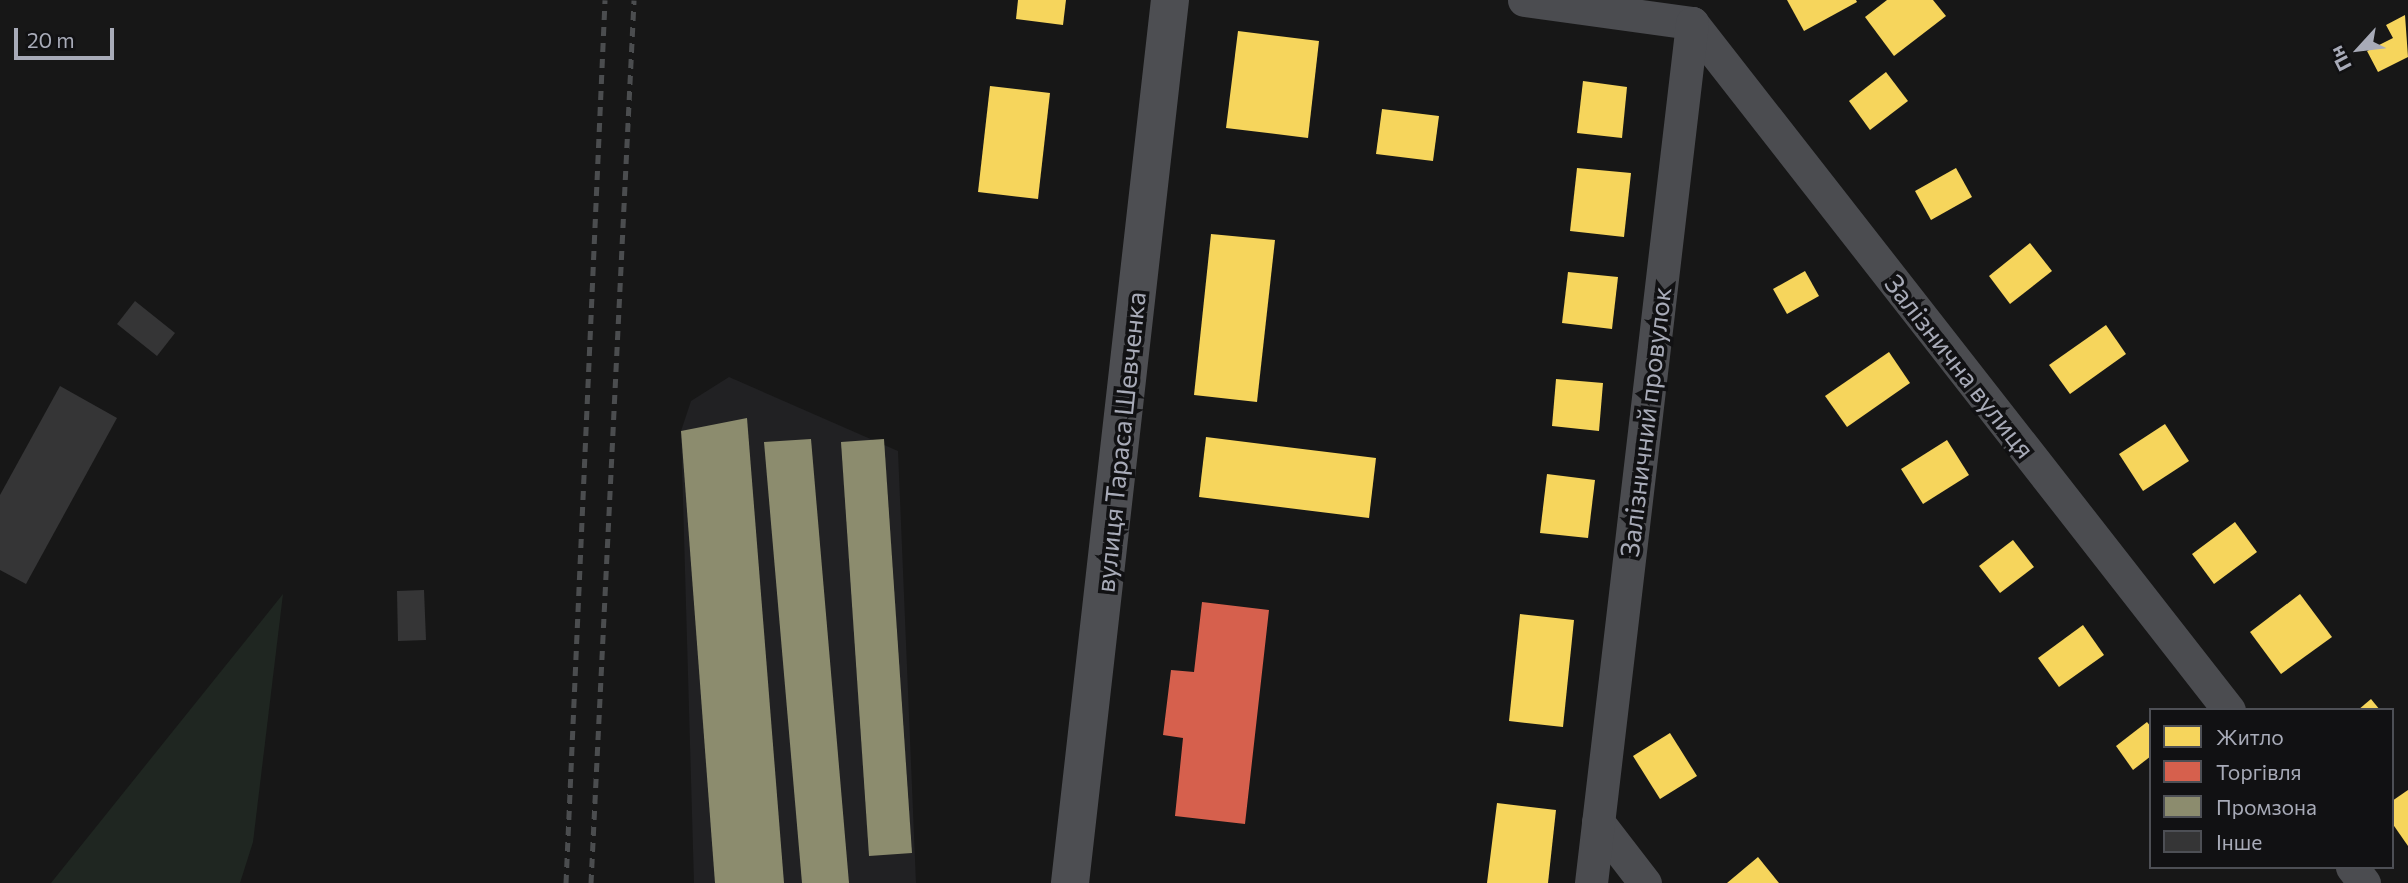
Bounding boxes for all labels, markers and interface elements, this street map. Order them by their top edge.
scale bar [18,14,117,58]
north arrow [2324,14,2394,84]
text: 20 m [27,27,75,52]
text: Пн [2324,42,2356,75]
street label: Залізнична вулиця [1879,268,2041,464]
street label: Залізничний провулок [1613,285,1677,559]
street label: вулиця Тараса Шевченка [1089,290,1151,594]
legend [2149,708,2394,869]
text: Житло [2216,724,2284,749]
text: Торгівля [2216,759,2302,784]
text: Промзона [2216,794,2317,819]
text: Інше [2216,829,2262,854]

